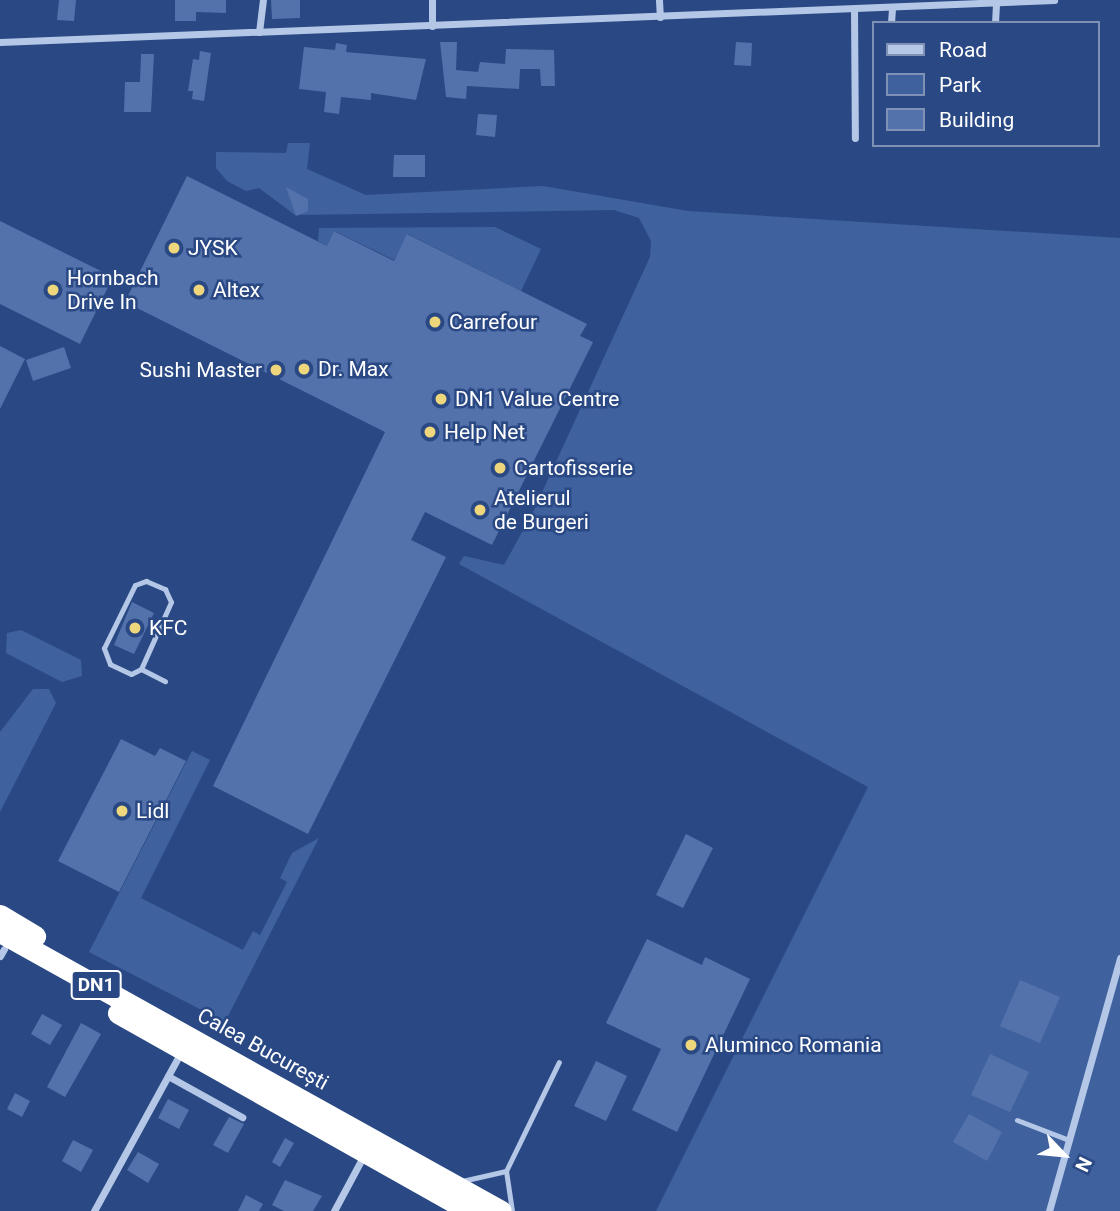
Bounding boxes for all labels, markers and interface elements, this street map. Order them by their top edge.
legend [872,21,1099,147]
text: Road [939,38,987,62]
text: Park [939,73,981,97]
text: Building [939,108,1014,132]
place label: JYSK [188,235,238,261]
marker: JYSK [166,240,182,256]
place label: Hornbach Drive In [67,265,158,315]
place label: Altex [213,277,260,303]
marker: Hornbach Drive In [45,282,61,298]
marker: Altex [191,282,207,298]
place label: Carrefour [449,309,537,335]
marker: Carrefour [427,314,443,330]
place label: Dr. Max [318,356,389,382]
place label: Sushi Master [140,357,262,383]
marker: Dr. Max [296,361,312,377]
marker: Sushi Master [268,362,284,378]
place label: DN1 Value Centre [455,386,619,412]
marker: DN1 Value Centre [433,391,449,407]
place label: Help Net [444,419,525,445]
marker: Help Net [422,424,438,440]
place label: Cartofisserie [514,455,633,481]
marker: Cartofisserie [492,460,508,476]
place label: Atelierul de Burgeri [494,485,589,535]
marker: Atelierul de Burgeri [472,502,488,518]
place label: KFC [149,615,187,641]
marker: KFC [127,620,143,636]
place label: Lidl [136,798,169,824]
marker: Lidl [114,803,130,819]
road number: DN1 [70,970,122,1001]
street label: Calea București [193,1003,333,1095]
place label: Aluminco Romania [705,1032,882,1058]
marker: Aluminco Romania [683,1037,699,1053]
north arrow [1029,1120,1099,1190]
text: N [1070,1153,1097,1175]

